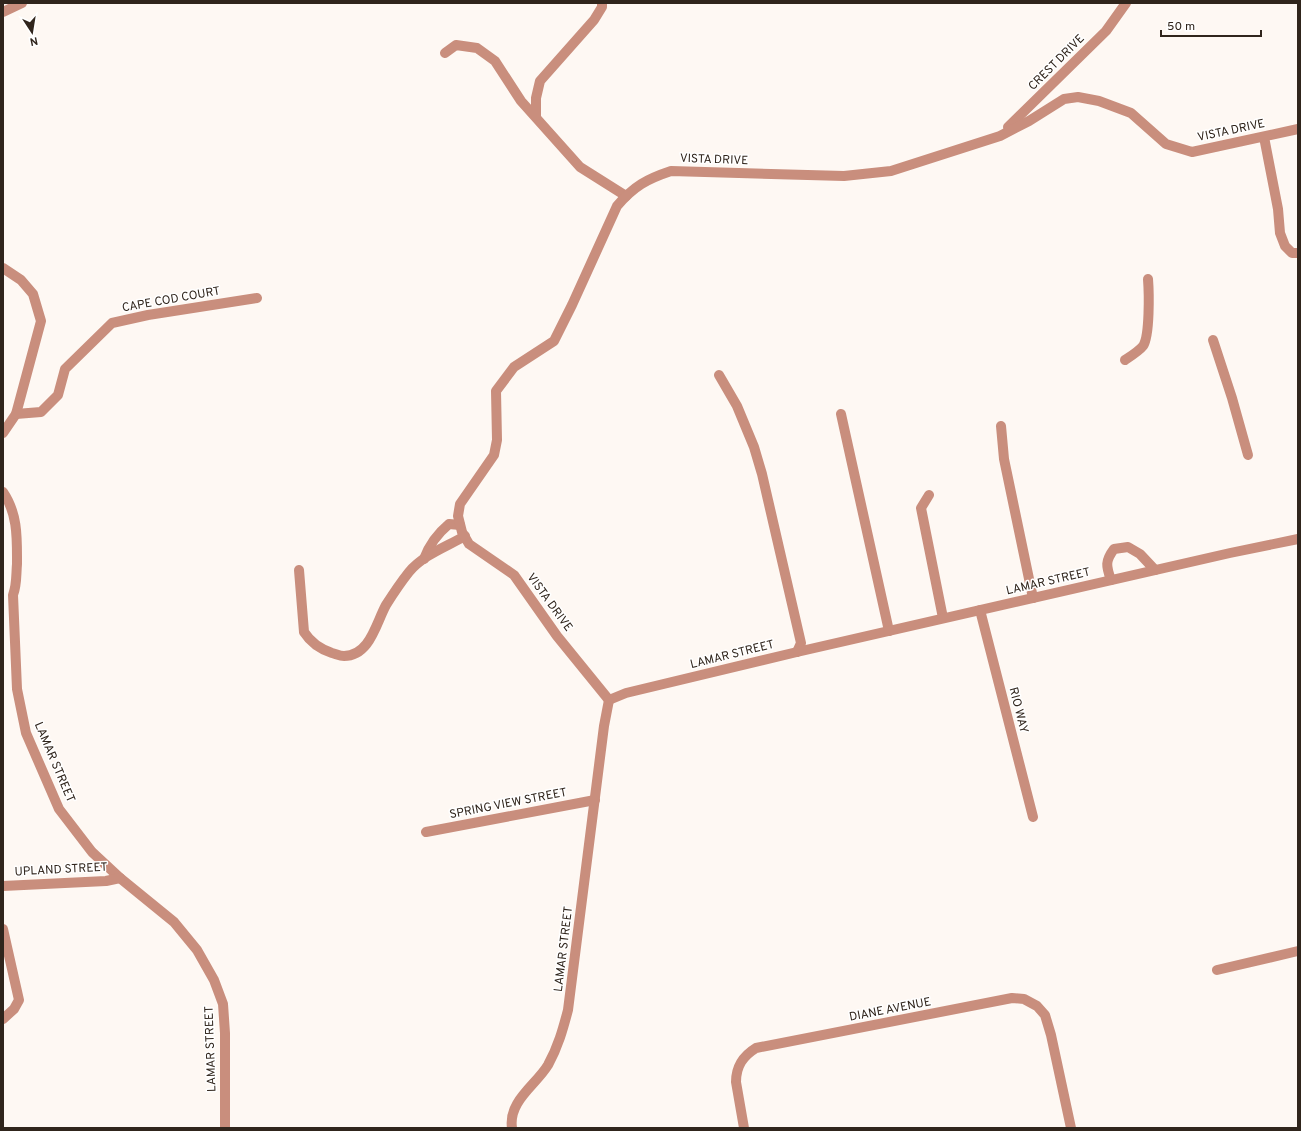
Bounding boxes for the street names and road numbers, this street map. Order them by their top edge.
street label: CREST DRIVE [1025,31,1088,94]
street label: VISTA DRIVE [1196,116,1266,146]
street label: VISTA DRIVE [679,151,748,169]
street label: CAPE COD COURT [121,283,222,317]
street label: LAMAR STREET [1004,564,1092,599]
street label: VISTA DRIVE [523,570,576,635]
street label: LAMAR STREET [689,637,776,673]
street label: RIO WAY [1005,686,1032,735]
street label: LAMAR STREET [30,720,78,805]
street label: SPRING VIEW STREET [448,785,568,823]
street label: UPLAND STREET [14,860,108,880]
street label: LAMAR STREET [551,905,577,993]
street label: DIANE AVENUE [848,994,932,1026]
street label: LAMAR STREET [202,1006,220,1092]

